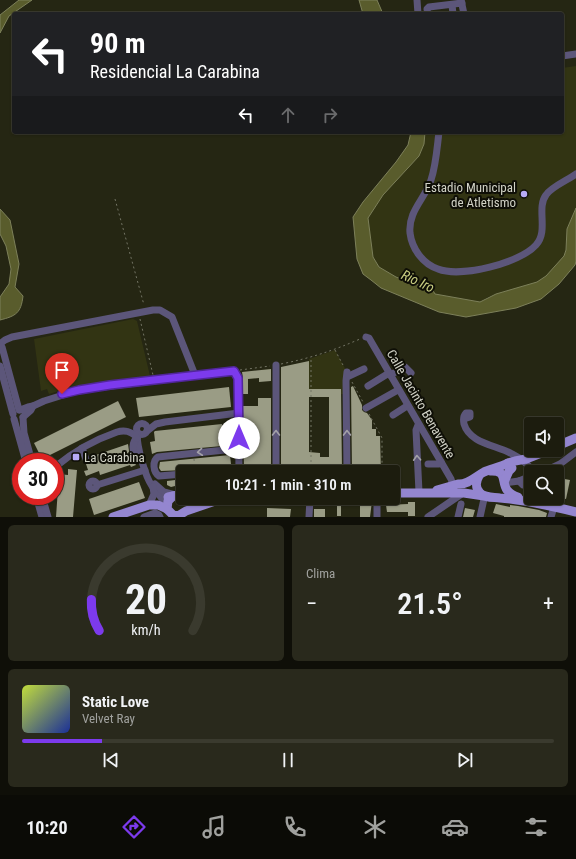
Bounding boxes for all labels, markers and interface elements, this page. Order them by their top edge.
text: 90 m [90,27,146,60]
icon: left [24,28,76,80]
text: Residencial La Carabina [90,61,260,82]
icon: left [235,104,257,126]
icon: ahead [277,104,299,126]
icon: right [319,104,341,126]
place label: Estadio Municipal de Atletismo [425,180,516,210]
marker: Estadio Municipal de Atletismo [519,189,529,199]
water label: Rio Iro [399,266,437,296]
street label: Calle Jacinto Benavente [384,347,458,461]
pin [45,353,79,394]
icon: arrive [51,359,73,381]
position arrow [218,417,260,459]
map controls [524,417,564,505]
button: sound [524,417,564,457]
one-way arrow [272,430,280,436]
one-way arrow [342,430,351,436]
one-way arrow [197,448,203,457]
place label: La Carabina [84,450,145,465]
marker: La Carabina [71,452,81,462]
speed limit sign: 30 [12,453,64,505]
one-way arrow [413,455,421,461]
button: search [524,465,564,505]
text: 10:21 · 1 min · 310 m [225,476,351,494]
text: Clima [306,566,335,581]
text: 20 [125,575,167,624]
text: 21.5° [397,586,463,621]
text: − [306,591,317,616]
text: + [543,591,554,616]
text: km/h [131,622,161,638]
text: Static Love [82,693,149,711]
text: Velvet Ray [82,711,135,726]
icon: previous [100,749,122,771]
icon: pause [277,749,299,771]
icon: next [454,749,476,771]
icon: directions [120,813,148,841]
icon: music [200,813,228,841]
icon: phone [281,813,309,841]
icon: climate [361,813,389,841]
icon: car [441,813,469,841]
icon: filters [522,813,550,841]
text: 10:20 [26,817,68,838]

